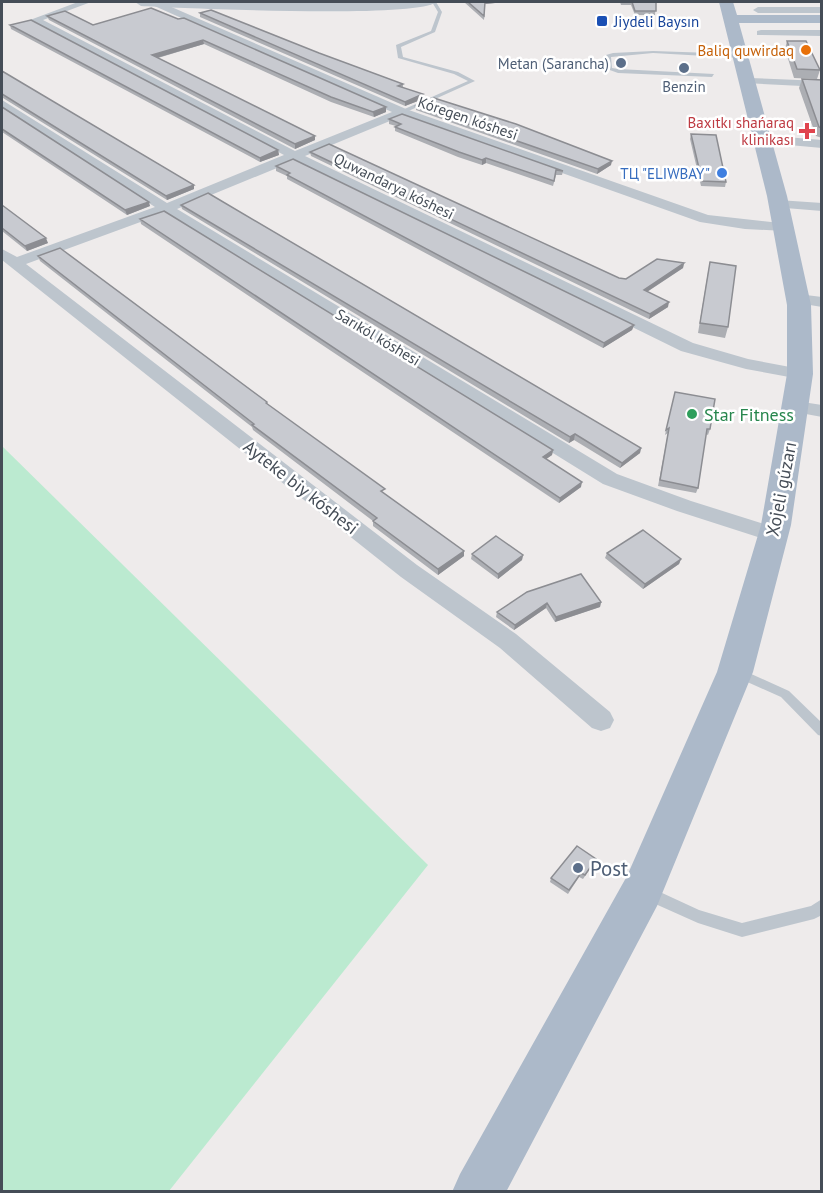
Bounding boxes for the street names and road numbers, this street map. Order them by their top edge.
street label: Kóregen kóshesi [416,92,520,144]
street label: Quwandarya kóshesi [331,149,457,223]
street label: Sarıkól kóshesi [332,304,424,370]
street label: Ayteke biy kóshesi [239,435,363,539]
street label: Xojeli gúzarı [761,440,801,538]

